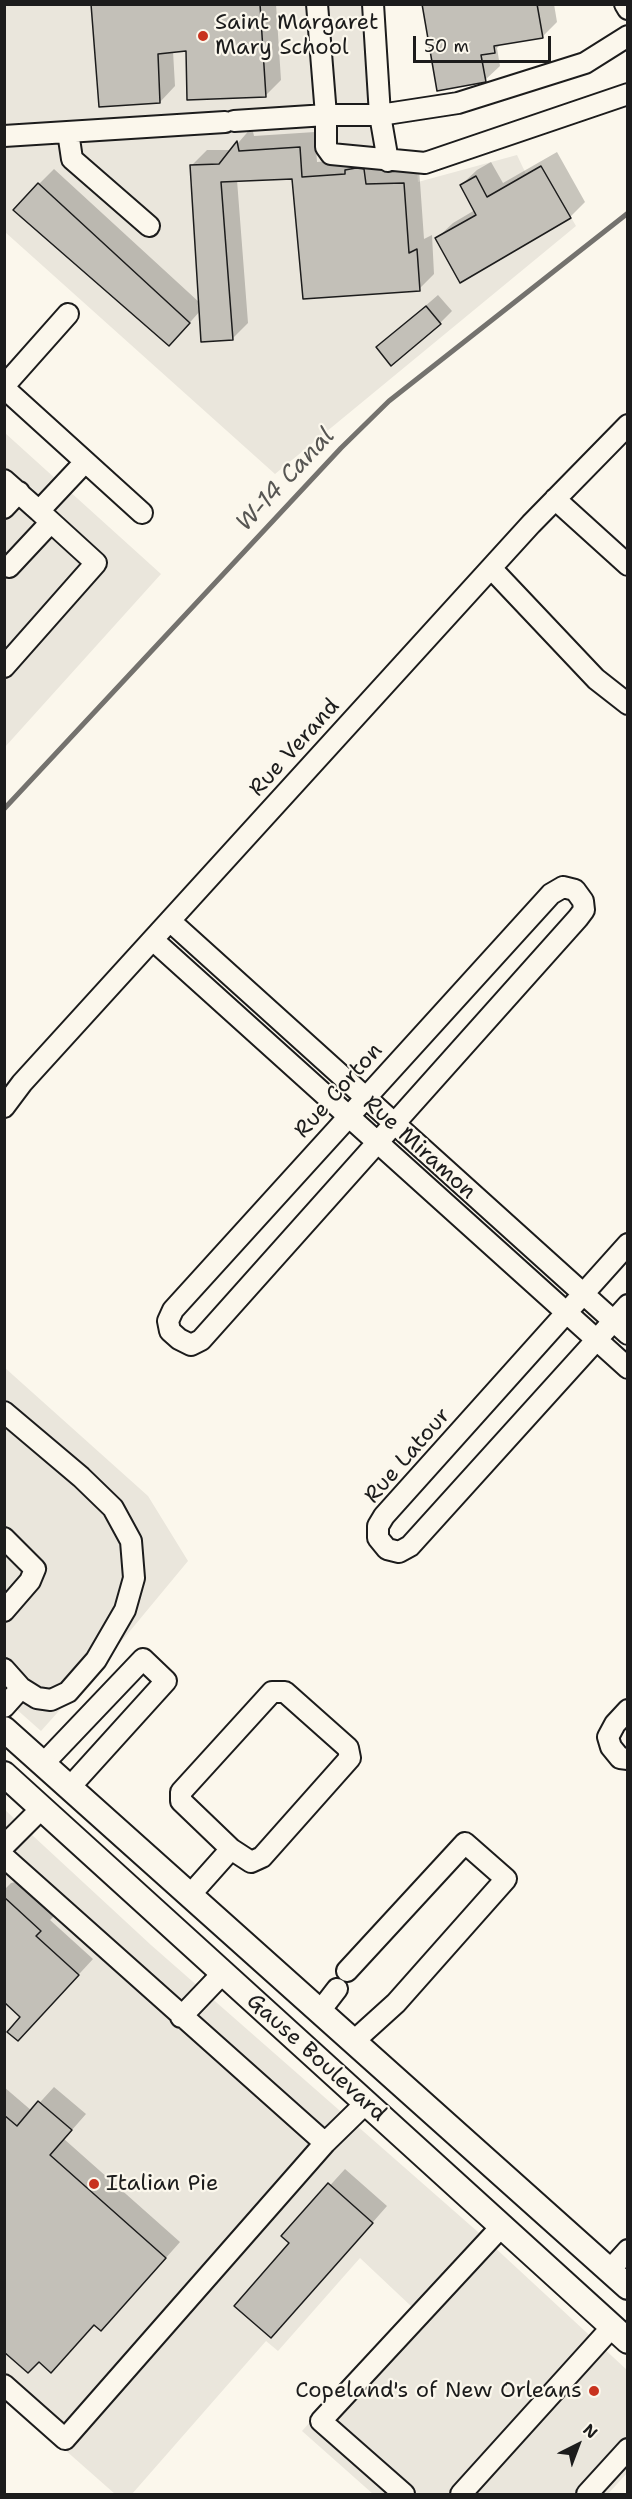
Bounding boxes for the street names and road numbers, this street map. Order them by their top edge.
street label: Rue Verand [244,694,346,802]
street label: Rue Corton [290,1038,388,1144]
street label: Rue Miramon [357,1091,481,1205]
street label: Rue Latour [359,1403,457,1509]
street label: Gause Boulevard [241,1988,391,2128]

